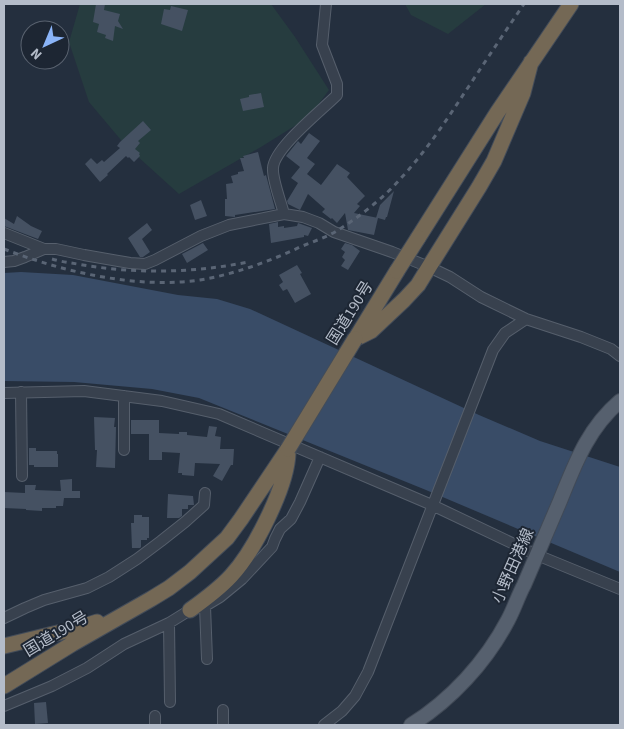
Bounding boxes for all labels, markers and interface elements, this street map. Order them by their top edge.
north arrow [20,20,70,70]
text: N [26,43,47,64]
street label: 国道190号 [322,277,378,349]
street label: 小野田港線 [487,525,539,607]
street label: 国道190号 [20,606,92,662]

